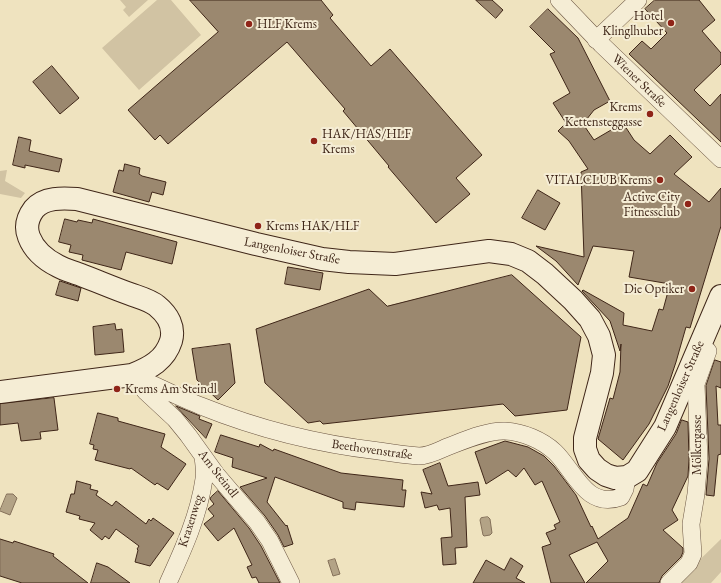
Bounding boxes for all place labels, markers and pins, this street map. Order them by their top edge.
place label: Hotel Klinglhuber [603,8,663,39]
place label: HLF Krems [257,16,317,32]
marker: Hotel Klinglhuber [666,18,676,28]
marker: HLF Krems [244,19,254,29]
place label: Krems Kettensteggasse [565,99,642,130]
marker: Krems Kettensteggasse [645,109,655,119]
place label: HAK/HAS/HLF Krems [322,126,411,157]
marker: HAK/HAS/HLF Krems [309,136,319,146]
place label: VITALCLUB Krems [545,172,652,188]
marker: VITALCLUB Krems [655,175,665,185]
place label: Active City Fitnessclub [623,189,680,220]
marker: Active City Fitnessclub [683,199,693,209]
place label: Krems HAK/HLF [266,218,360,234]
marker: Krems HAK/HLF [253,221,263,231]
place label: Die Optiker [624,281,684,297]
marker: Die Optiker [687,284,697,294]
place label: Krems Am Steindl [125,381,217,397]
marker: Krems Am Steindl [112,384,122,394]

